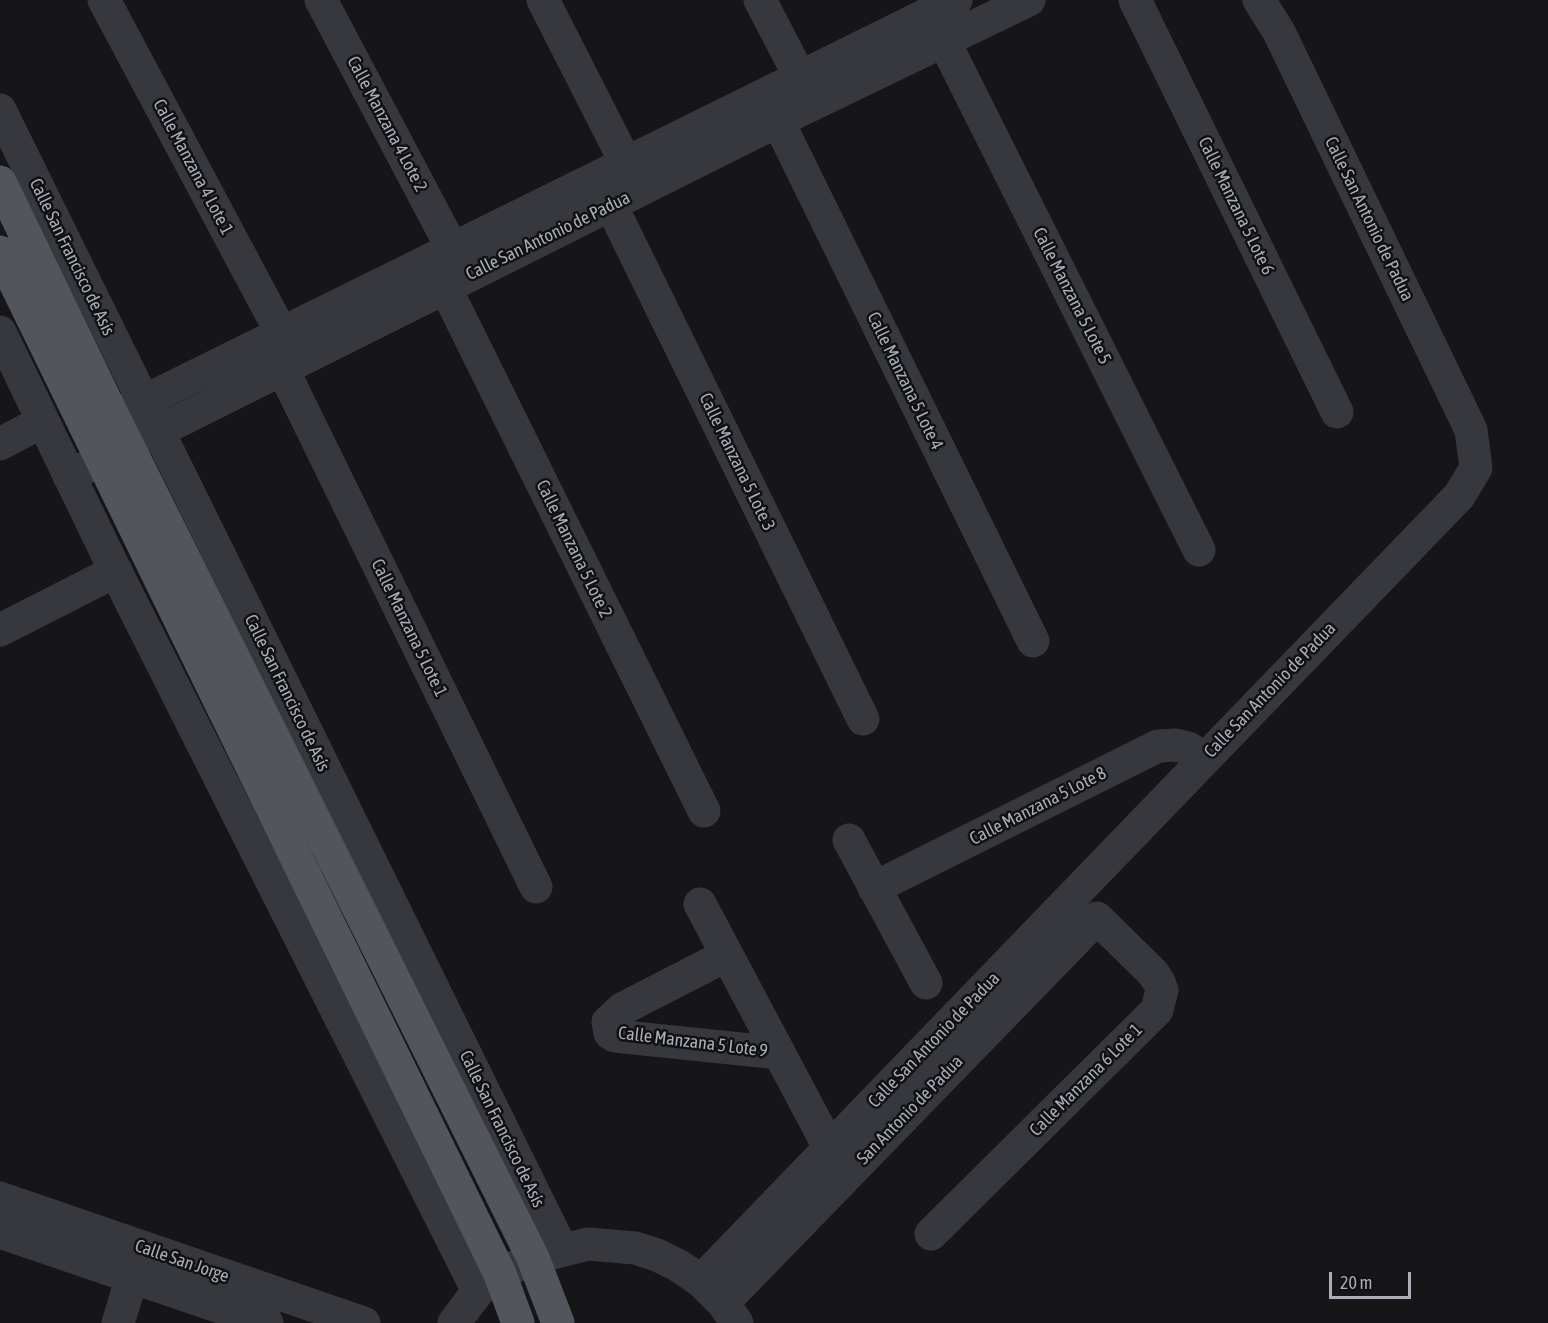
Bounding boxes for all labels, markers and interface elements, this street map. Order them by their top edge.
street label: Calle Manzana 4 Lote 2 [342,52,432,196]
street label: Calle Manzana 4 Lote 1 [148,95,238,239]
street label: Calle San Antonio de Padua [1320,133,1418,305]
street label: Calle Manzana 5 Lote 6 [1193,134,1279,278]
street label: Calle San Francisco de Asís [25,175,119,339]
street label: Calle San Antonio de Padua [462,187,634,285]
street label: Calle Manzana 5 Lote 5 [1028,224,1116,368]
street label: Calle Manzana 5 Lote 4 [862,309,948,453]
street label: Calle Manzana 5 Lote 3 [694,390,780,534]
street label: Calle Manzana 5 Lote 2 [531,477,617,621]
street label: Calle Manzana 5 Lote 1 [366,556,452,700]
street label: Calle San Francisco de Asís [240,611,334,775]
street label: Calle San Antonio de Padua [1200,618,1340,762]
street label: Calle Manzana 5 Lote 8 [966,762,1110,850]
street label: Calle San Antonio de Padua [864,968,1004,1112]
street label: Calle Manzana 6 Lote 1 [1025,1019,1147,1141]
street label: Calle Manzana 5 Lote 9 [617,1022,769,1062]
street label: Calle San Francisco de Asís [455,1047,549,1211]
street label: San Antonio de Padua [852,1051,968,1169]
street label: Calle San Jorge [132,1235,232,1287]
scale bar [1332,1260,1414,1298]
text: 20 m [1340,1272,1372,1293]

